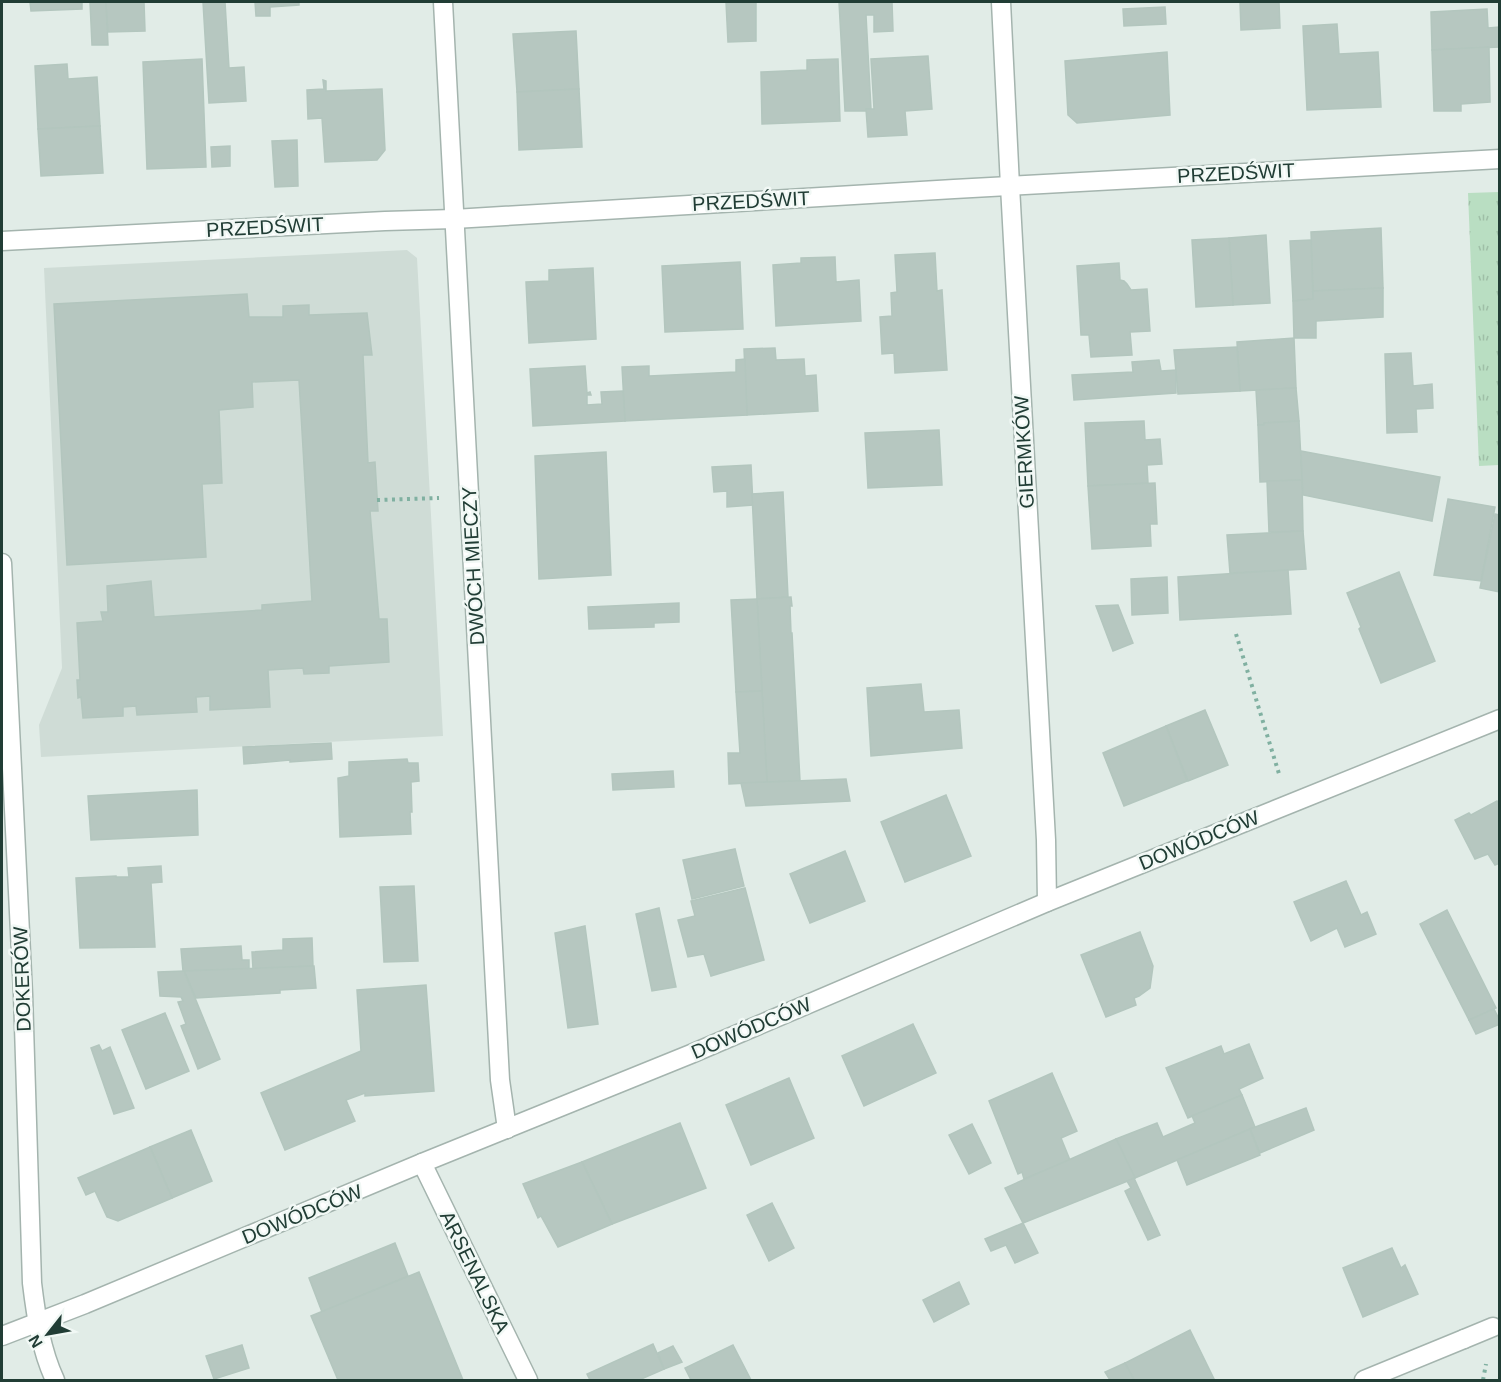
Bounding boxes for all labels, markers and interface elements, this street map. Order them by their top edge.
street label: PRZEDŚWIT [1177,158,1295,187]
street label: PRZEDŚWIT [692,186,810,215]
street label: PRZEDŚWIT [206,212,324,241]
street label: GIERMKÓW [1010,395,1038,509]
street label: DWÓCH MIECZY [458,486,488,646]
street label: DOWÓDCÓW [1136,806,1262,874]
street label: DOKERÓW [9,926,35,1032]
street label: DOWÓDCÓW [688,993,814,1063]
street label: DOWÓDCÓW [239,1180,365,1248]
street label: ARSENALSKA [436,1207,514,1337]
north arrow [18,1304,78,1364]
text: N [25,1332,46,1351]

